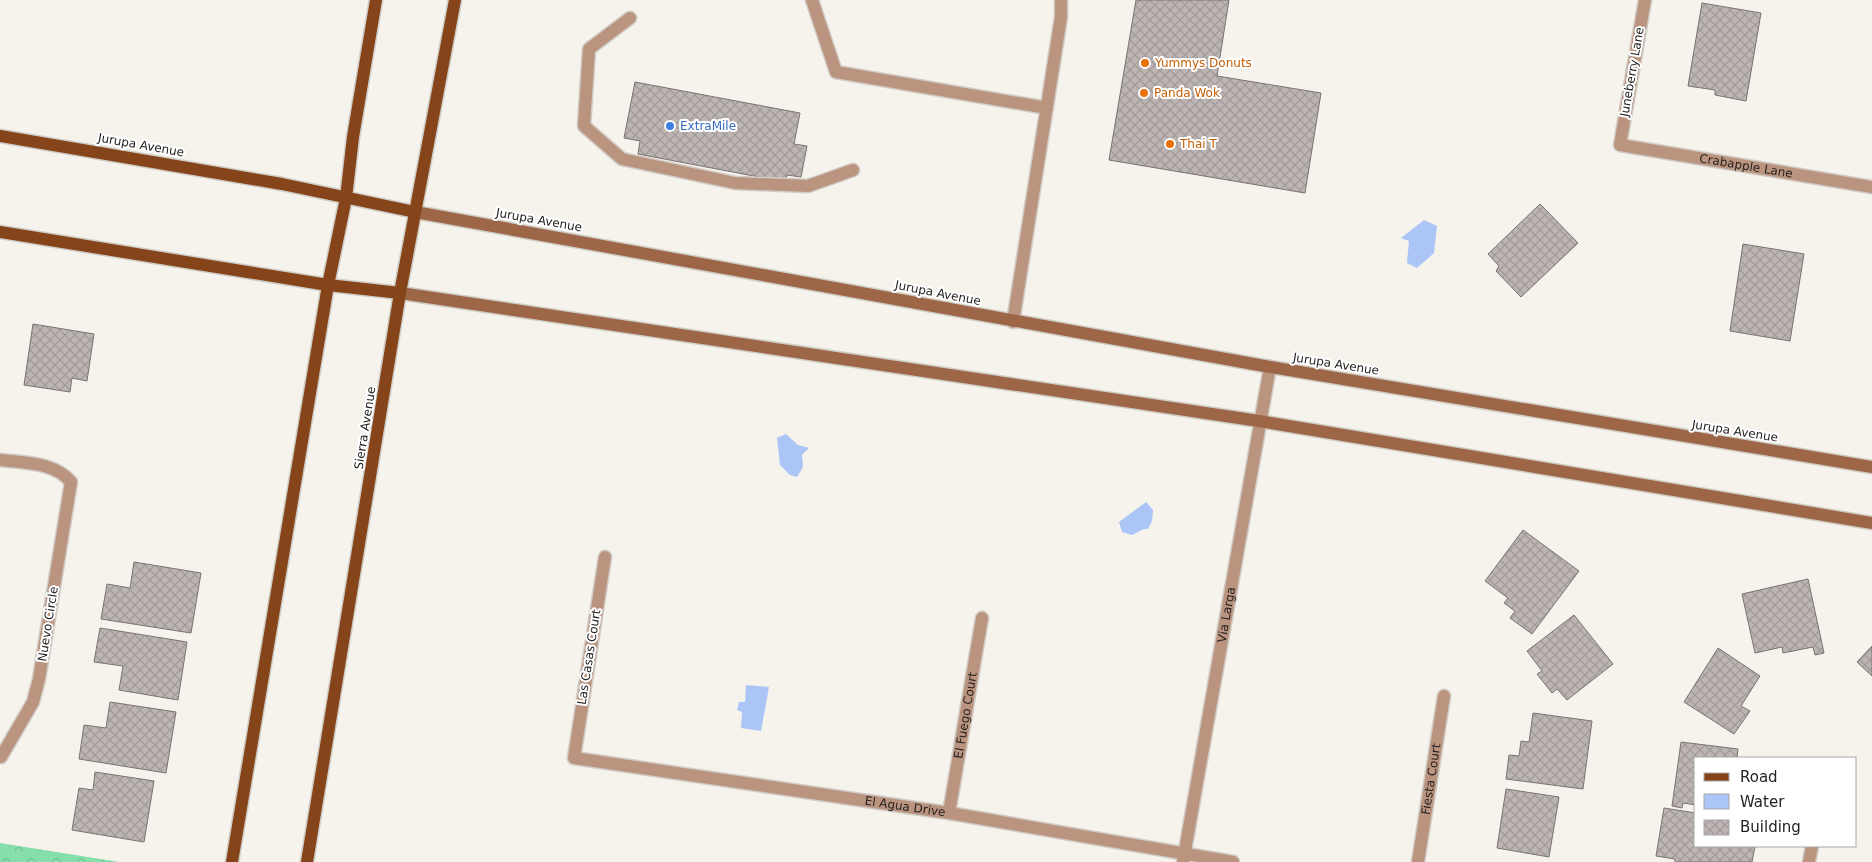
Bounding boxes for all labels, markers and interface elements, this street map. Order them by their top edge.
street label: Juneberry Lane [1617,26,1647,119]
place label: Yummys Donuts [1154,56,1252,70]
marker: Yummys Donuts [1139,57,1151,69]
place label: Panda Wok [1154,86,1220,100]
marker: Panda Wok [1138,87,1150,99]
place label: ExtraMile [680,119,736,133]
marker: ExtraMile [664,120,676,132]
street label: Jurupa Avenue [96,130,185,159]
place label: Thai T [1179,137,1217,151]
marker: Thai T [1164,138,1176,150]
street label: Crabapple Lane [1698,151,1794,181]
street label: Jurupa Avenue [494,205,583,234]
street label: Jurupa Avenue [893,278,982,308]
street label: Jurupa Avenue [1291,350,1380,378]
street label: Sierra Avenue [352,386,378,470]
street label: Jurupa Avenue [1690,417,1779,445]
street label: Nuevo Circle [35,585,61,663]
street label: Via Larga [1215,586,1238,644]
street label: Las Casas Court [575,608,604,706]
street label: El Fuego Court [951,671,980,760]
street label: Fiesta Court [1419,742,1444,816]
legend [1694,757,1857,847]
text: Road [1740,768,1778,786]
text: Water [1740,793,1785,811]
street label: El Agua Drive [864,794,946,819]
text: Building [1740,818,1801,836]

